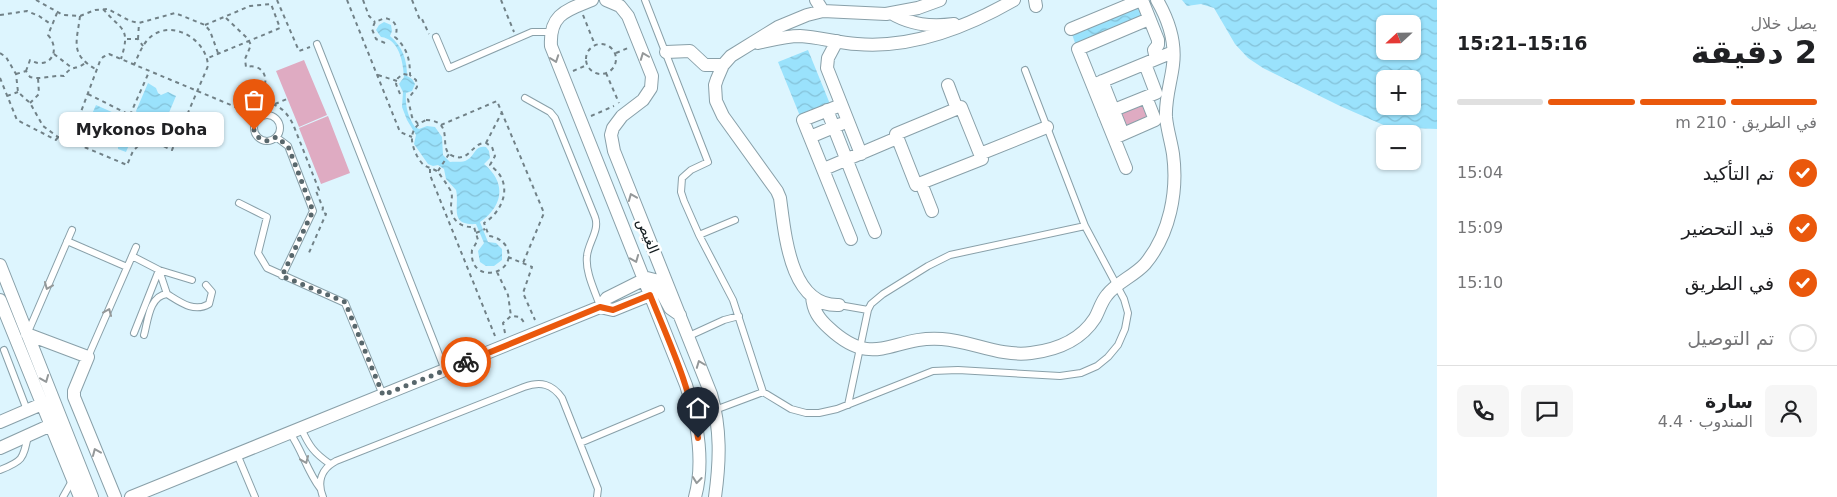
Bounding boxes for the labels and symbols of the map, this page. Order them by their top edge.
north arrow [1376,15,1421,60]
one-way arrow [640,52,650,60]
one-way arrow [549,55,559,63]
pin [233,79,275,130]
callout: Mykonos Doha [59,112,224,148]
one-way arrow [628,193,639,202]
street label: الغيص [633,216,662,256]
one-way arrow [629,254,639,263]
one-way arrow [44,281,54,290]
one-way arrow [101,308,112,317]
courier [441,337,491,387]
one-way arrow [695,360,706,369]
one-way arrow [39,374,50,383]
pin [677,387,719,438]
one-way arrow [92,448,102,457]
one-way arrow [299,456,309,464]
one-way arrow [692,476,703,484]

